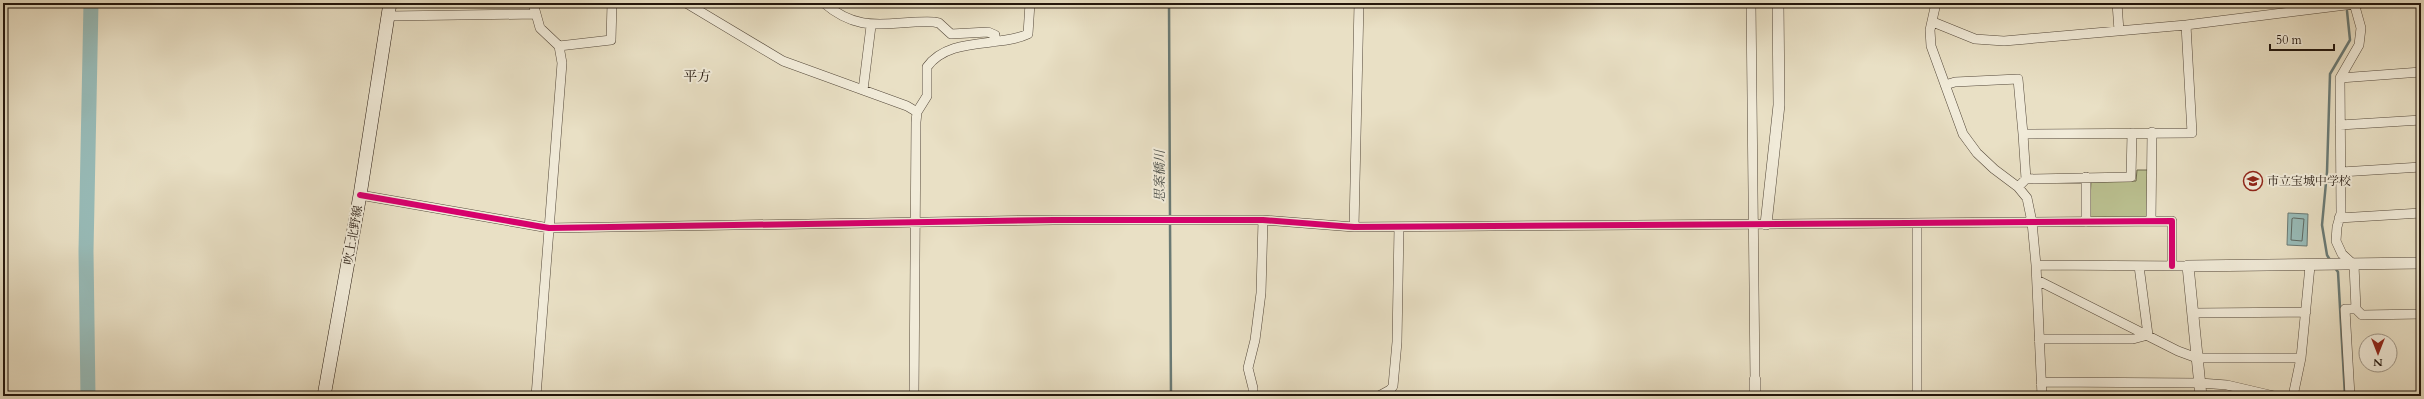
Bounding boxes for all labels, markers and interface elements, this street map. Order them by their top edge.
scale bar [2270,26,2334,52]
text: 50 m [2276,32,2303,48]
district label: 平方 [683,67,711,86]
water label: 思案橋川 [1151,148,1169,202]
school or university icon: 市立宝城中学校 [2242,170,2264,192]
place label: 市立宝城中学校 [2267,173,2351,189]
street label: 吹上北野線 [340,204,366,266]
north arrow [2358,333,2398,373]
text: N [2373,355,2383,370]

